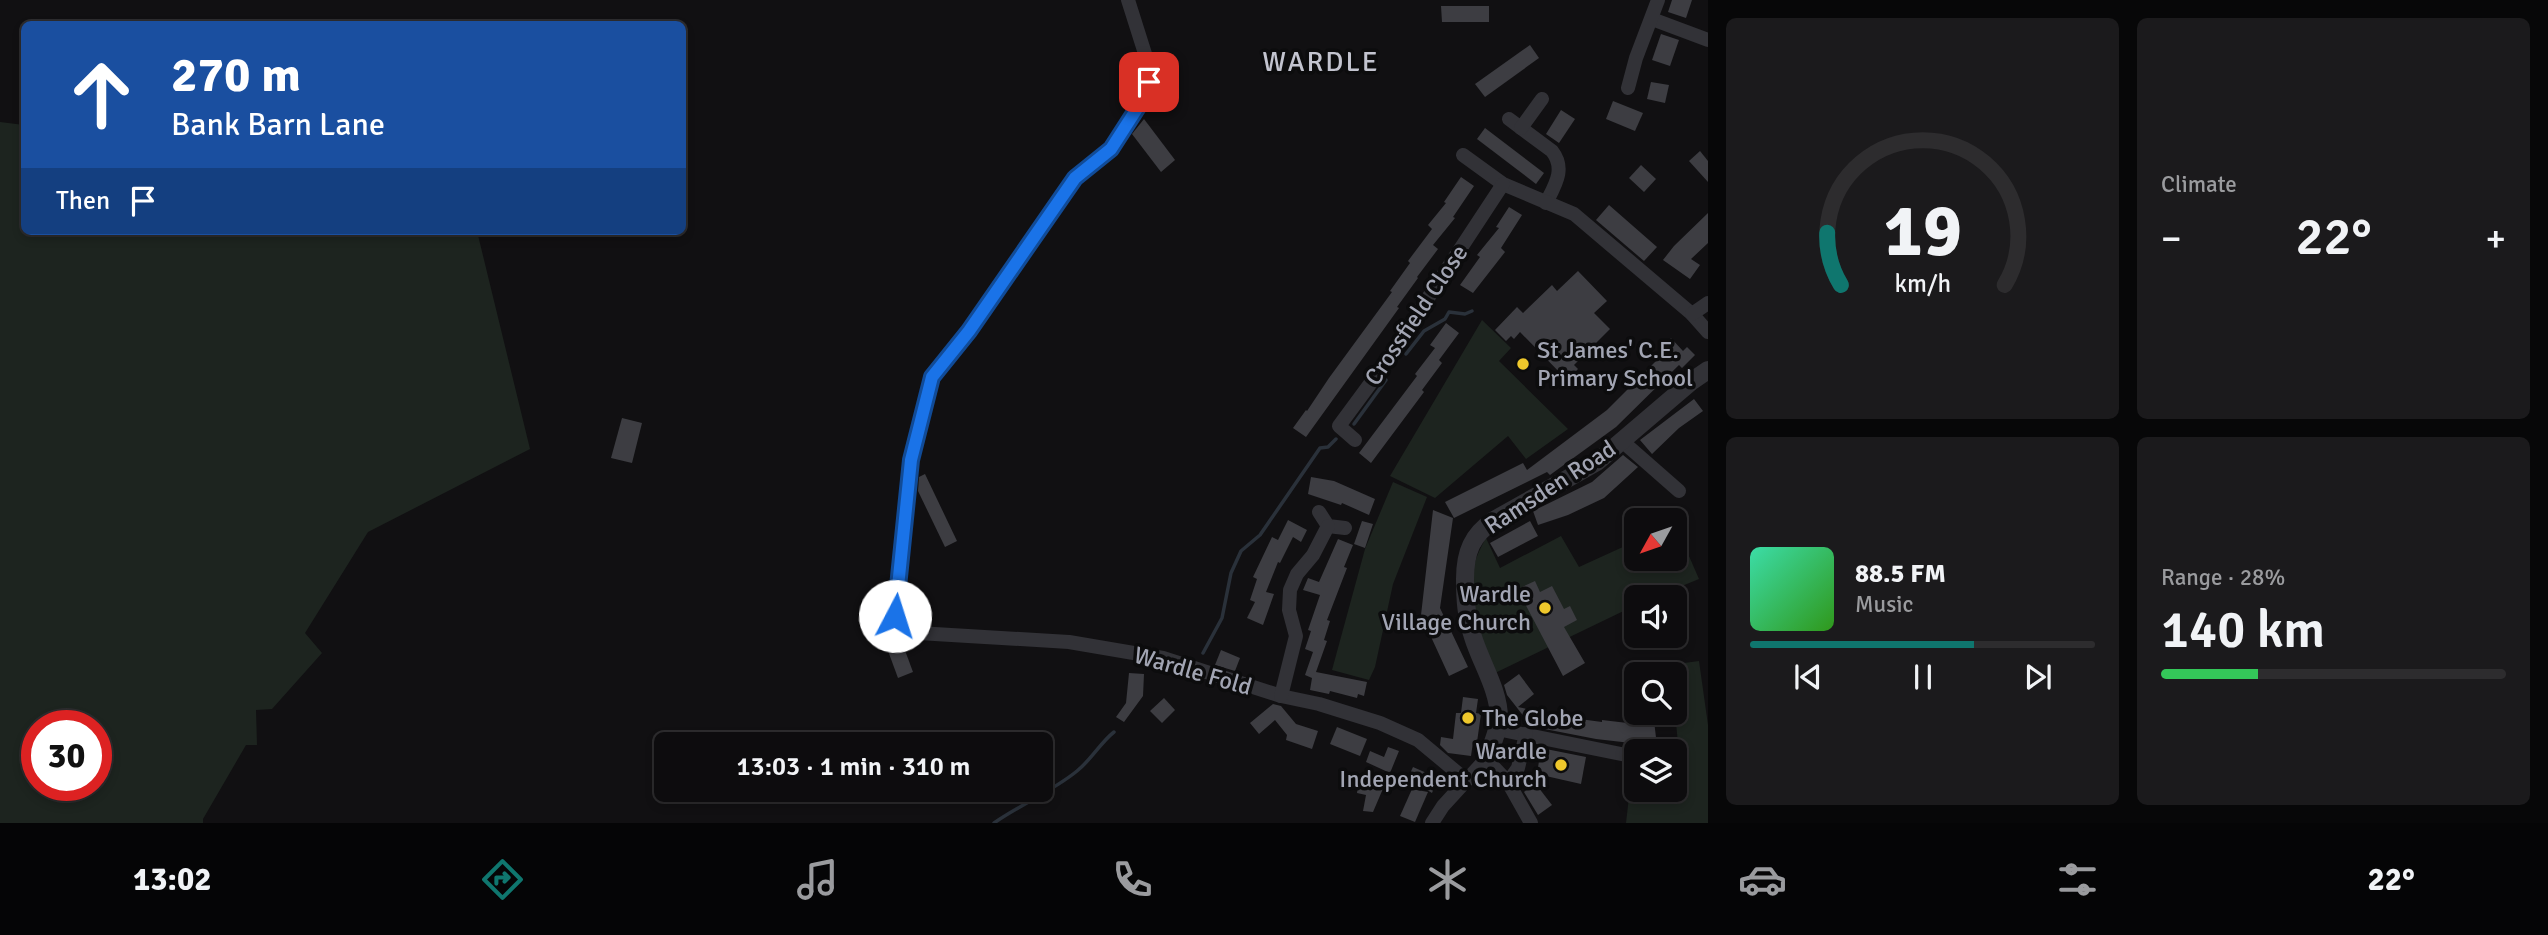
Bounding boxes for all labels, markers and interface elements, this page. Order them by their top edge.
text: 270 m [171,45,301,105]
district label: WARDLE [1262,45,1380,79]
icon: ahead [56,49,147,140]
pin [1119,52,1179,112]
icon: arrive [1130,63,1168,101]
text: Bank Barn Lane [171,105,385,144]
text: Climate [2161,170,2237,199]
icon: arrive [124,182,162,220]
text: Then [56,185,110,217]
text: 19 [1883,187,1962,276]
text: 22° [2295,205,2372,269]
text: − [2161,215,2182,262]
text: + [2485,215,2506,262]
street label: Crossfield Close [1358,239,1474,391]
text: km/h [1894,267,1951,298]
place label: St James' C.E. Primary School [1537,335,1693,393]
marker: St James' C.E. Primary School [1515,356,1531,372]
street label: Ramsden Road [1479,433,1621,541]
north arrow [1624,508,1687,570]
map controls [1624,508,1687,802]
text: 88.5 FM [1855,558,1946,590]
text: Range · 28% [2161,563,2285,592]
position arrow [858,579,932,653]
place label: Wardle Village Church [1381,579,1531,637]
button: sound [1624,585,1687,648]
text: Music [1855,590,1913,619]
text: 140 km [2161,598,2325,662]
marker: Wardle Village Church [1537,600,1553,616]
street label: Wardle Fold [1131,640,1255,702]
icon: previous [1789,658,1827,696]
icon: pause [1904,658,1942,696]
icon: next [2019,658,2057,696]
button: search [1624,662,1687,725]
place label: The Globe [1482,703,1584,733]
speed limit sign: 30 [21,710,112,801]
marker: The Globe [1460,710,1476,726]
place label: Wardle Independent Church [1339,736,1547,794]
button: layers [1624,739,1687,802]
text: 13:03 · 1 min · 310 m [737,751,970,783]
marker: Wardle Independent Church [1553,757,1569,773]
icon: directions [478,855,527,904]
icon: music [793,855,842,904]
icon: phone [1108,855,1157,904]
icon: climate [1423,855,1472,904]
icon: car [1738,855,1787,904]
icon: filters [2053,855,2102,904]
text: 13:02 [133,860,212,899]
text: 22° [2368,860,2415,899]

